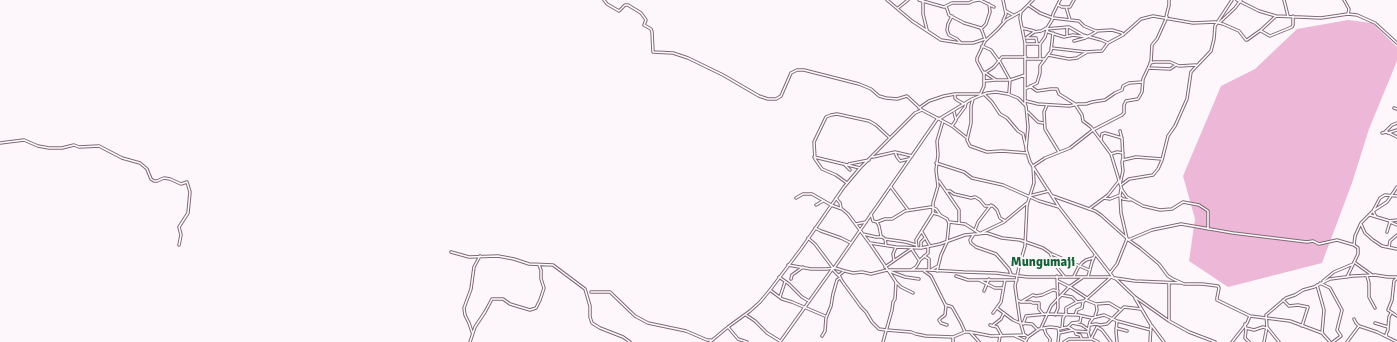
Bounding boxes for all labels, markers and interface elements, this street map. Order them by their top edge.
district label: Mungumaji [1011,255,1075,271]

